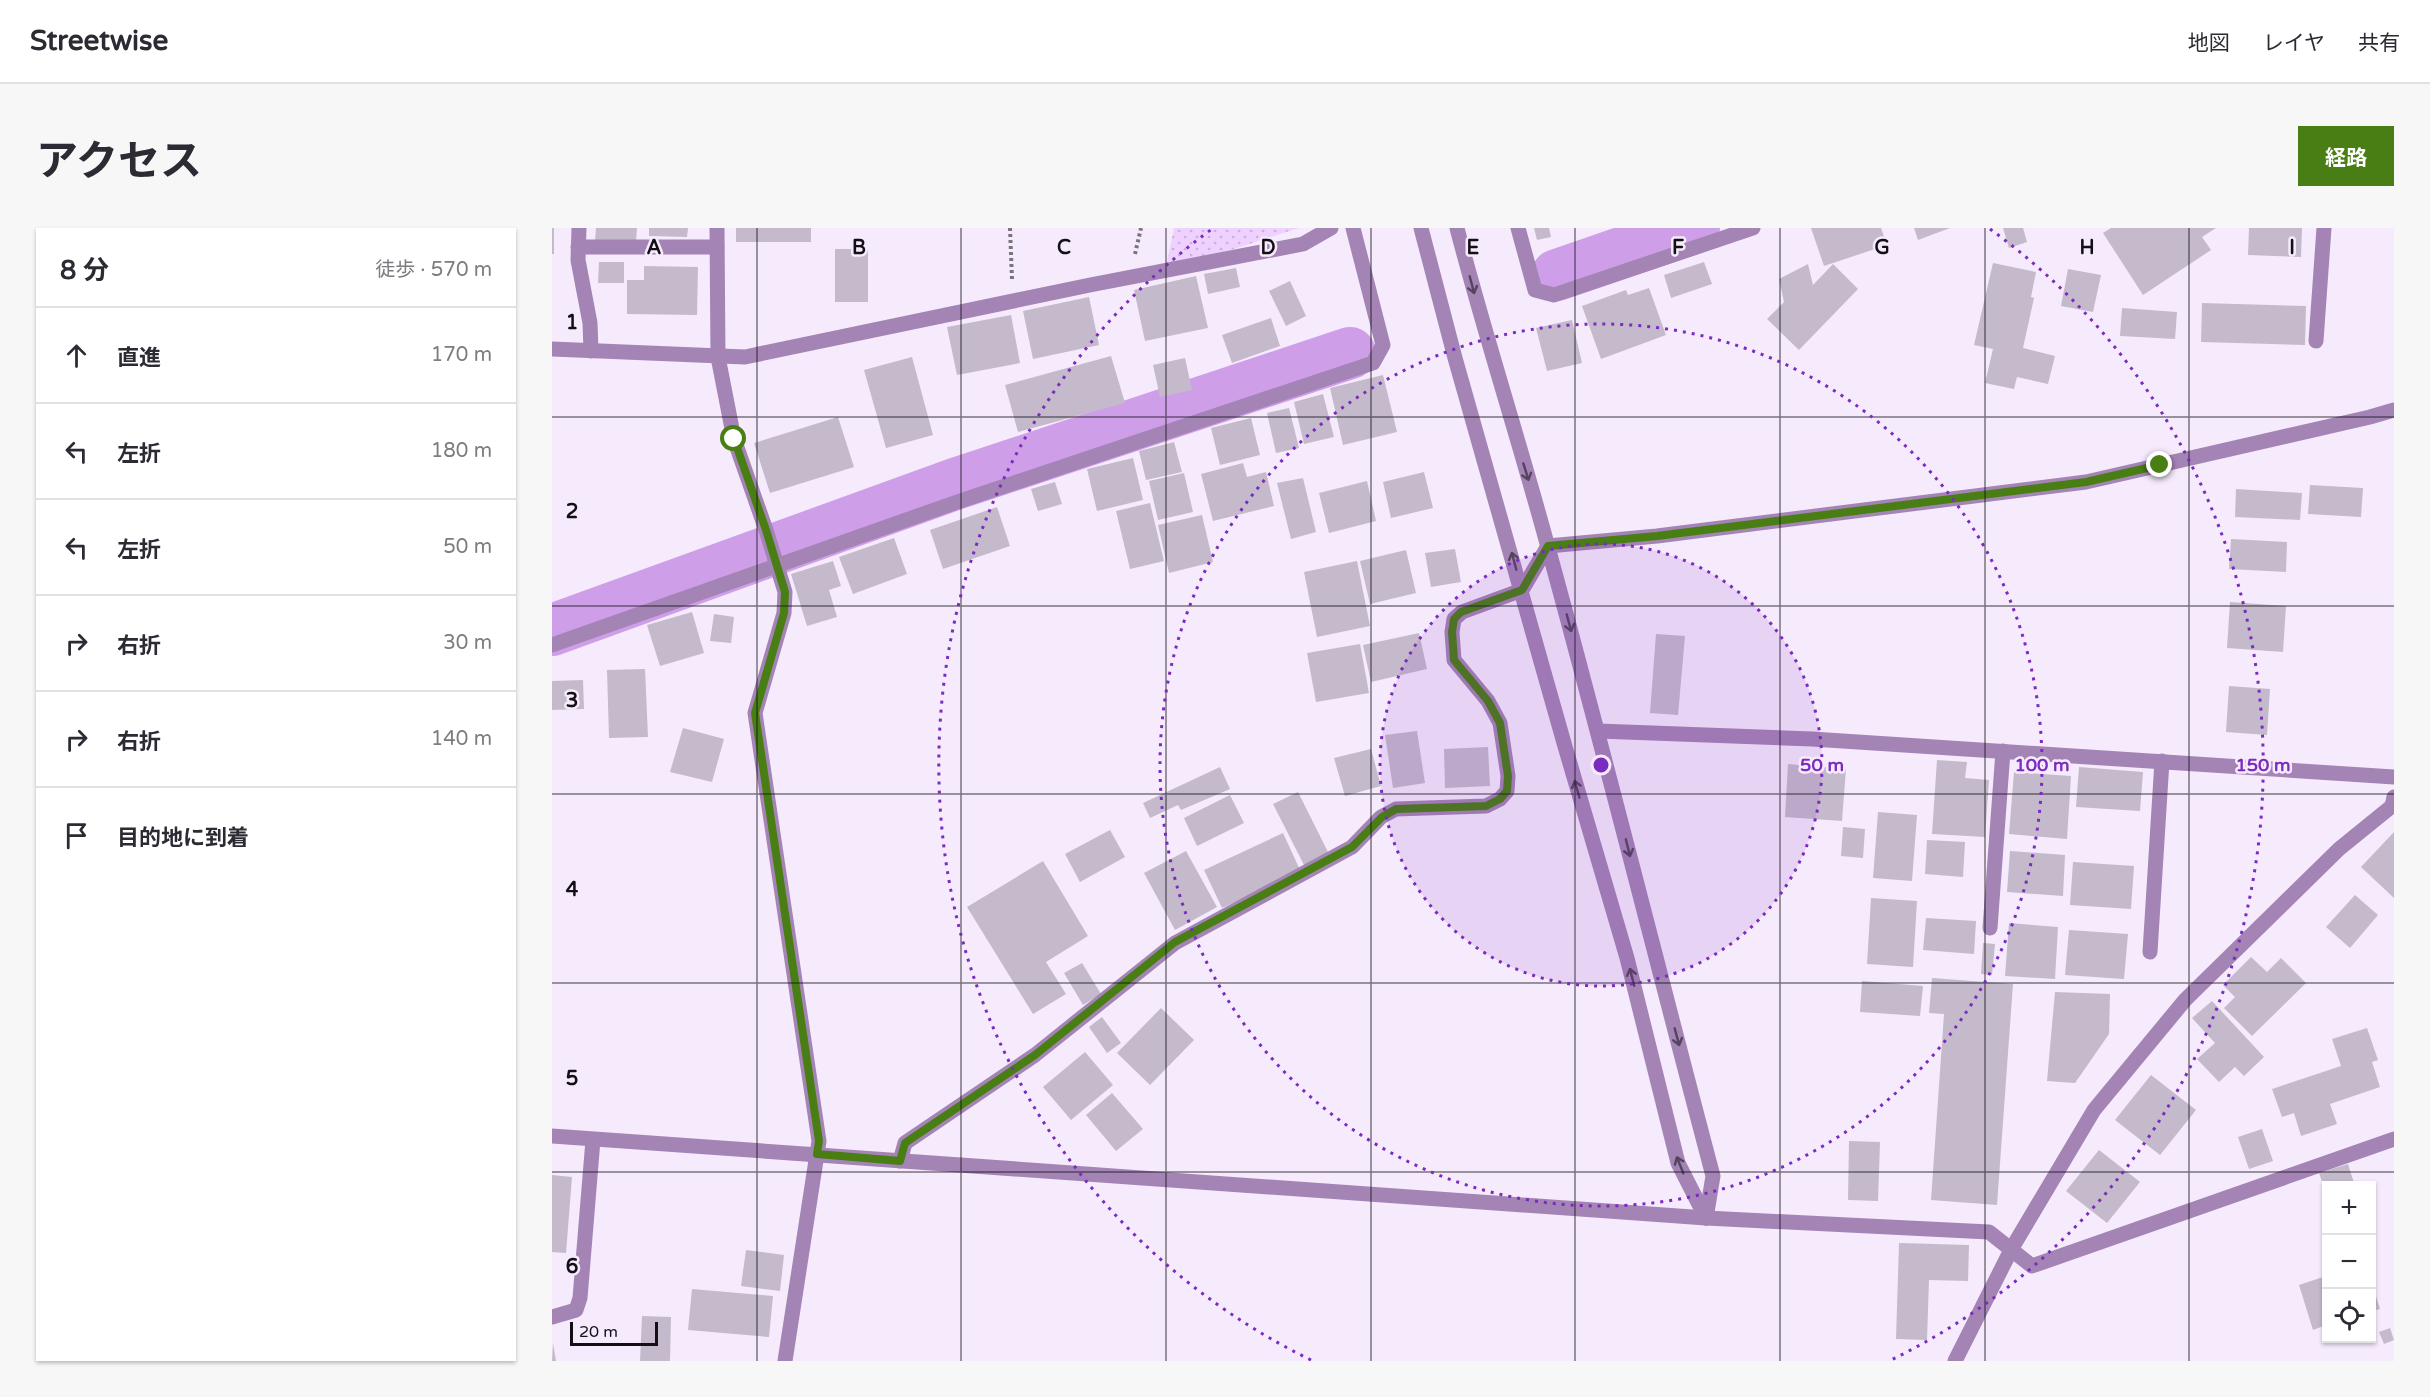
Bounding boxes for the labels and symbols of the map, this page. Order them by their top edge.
text: A [647,236,662,260]
text: B [852,236,866,260]
text: C [1057,236,1071,260]
text: D [1260,236,1276,260]
text: E [1467,236,1480,260]
text: F [1672,236,1684,260]
text: G [1874,236,1890,260]
text: H [2079,236,2095,260]
text: I [2289,236,2295,260]
one-way arrow [1466,275,1478,294]
text: 1 [566,311,578,335]
route start [720,425,746,451]
route end [2146,451,2172,477]
one-way arrow [1521,462,1532,481]
text: 2 [566,500,578,524]
one-way arrow [1507,552,1519,571]
one-way arrow [1563,613,1575,632]
text: 3 [566,689,578,713]
text: 50 m [1800,754,1844,776]
text: 100 m [2014,754,2070,776]
text: 150 m [2235,754,2291,776]
centre of rings [1591,755,1611,775]
one-way arrow [1571,780,1582,799]
one-way arrow [1623,838,1635,857]
text: 4 [566,878,579,902]
one-way arrow [1625,967,1637,986]
one-way arrow [1671,1027,1683,1046]
text: 5 [566,1067,578,1091]
one-way arrow [1674,1157,1685,1175]
text: 6 [566,1255,578,1279]
scale bar [570,1319,658,1346]

